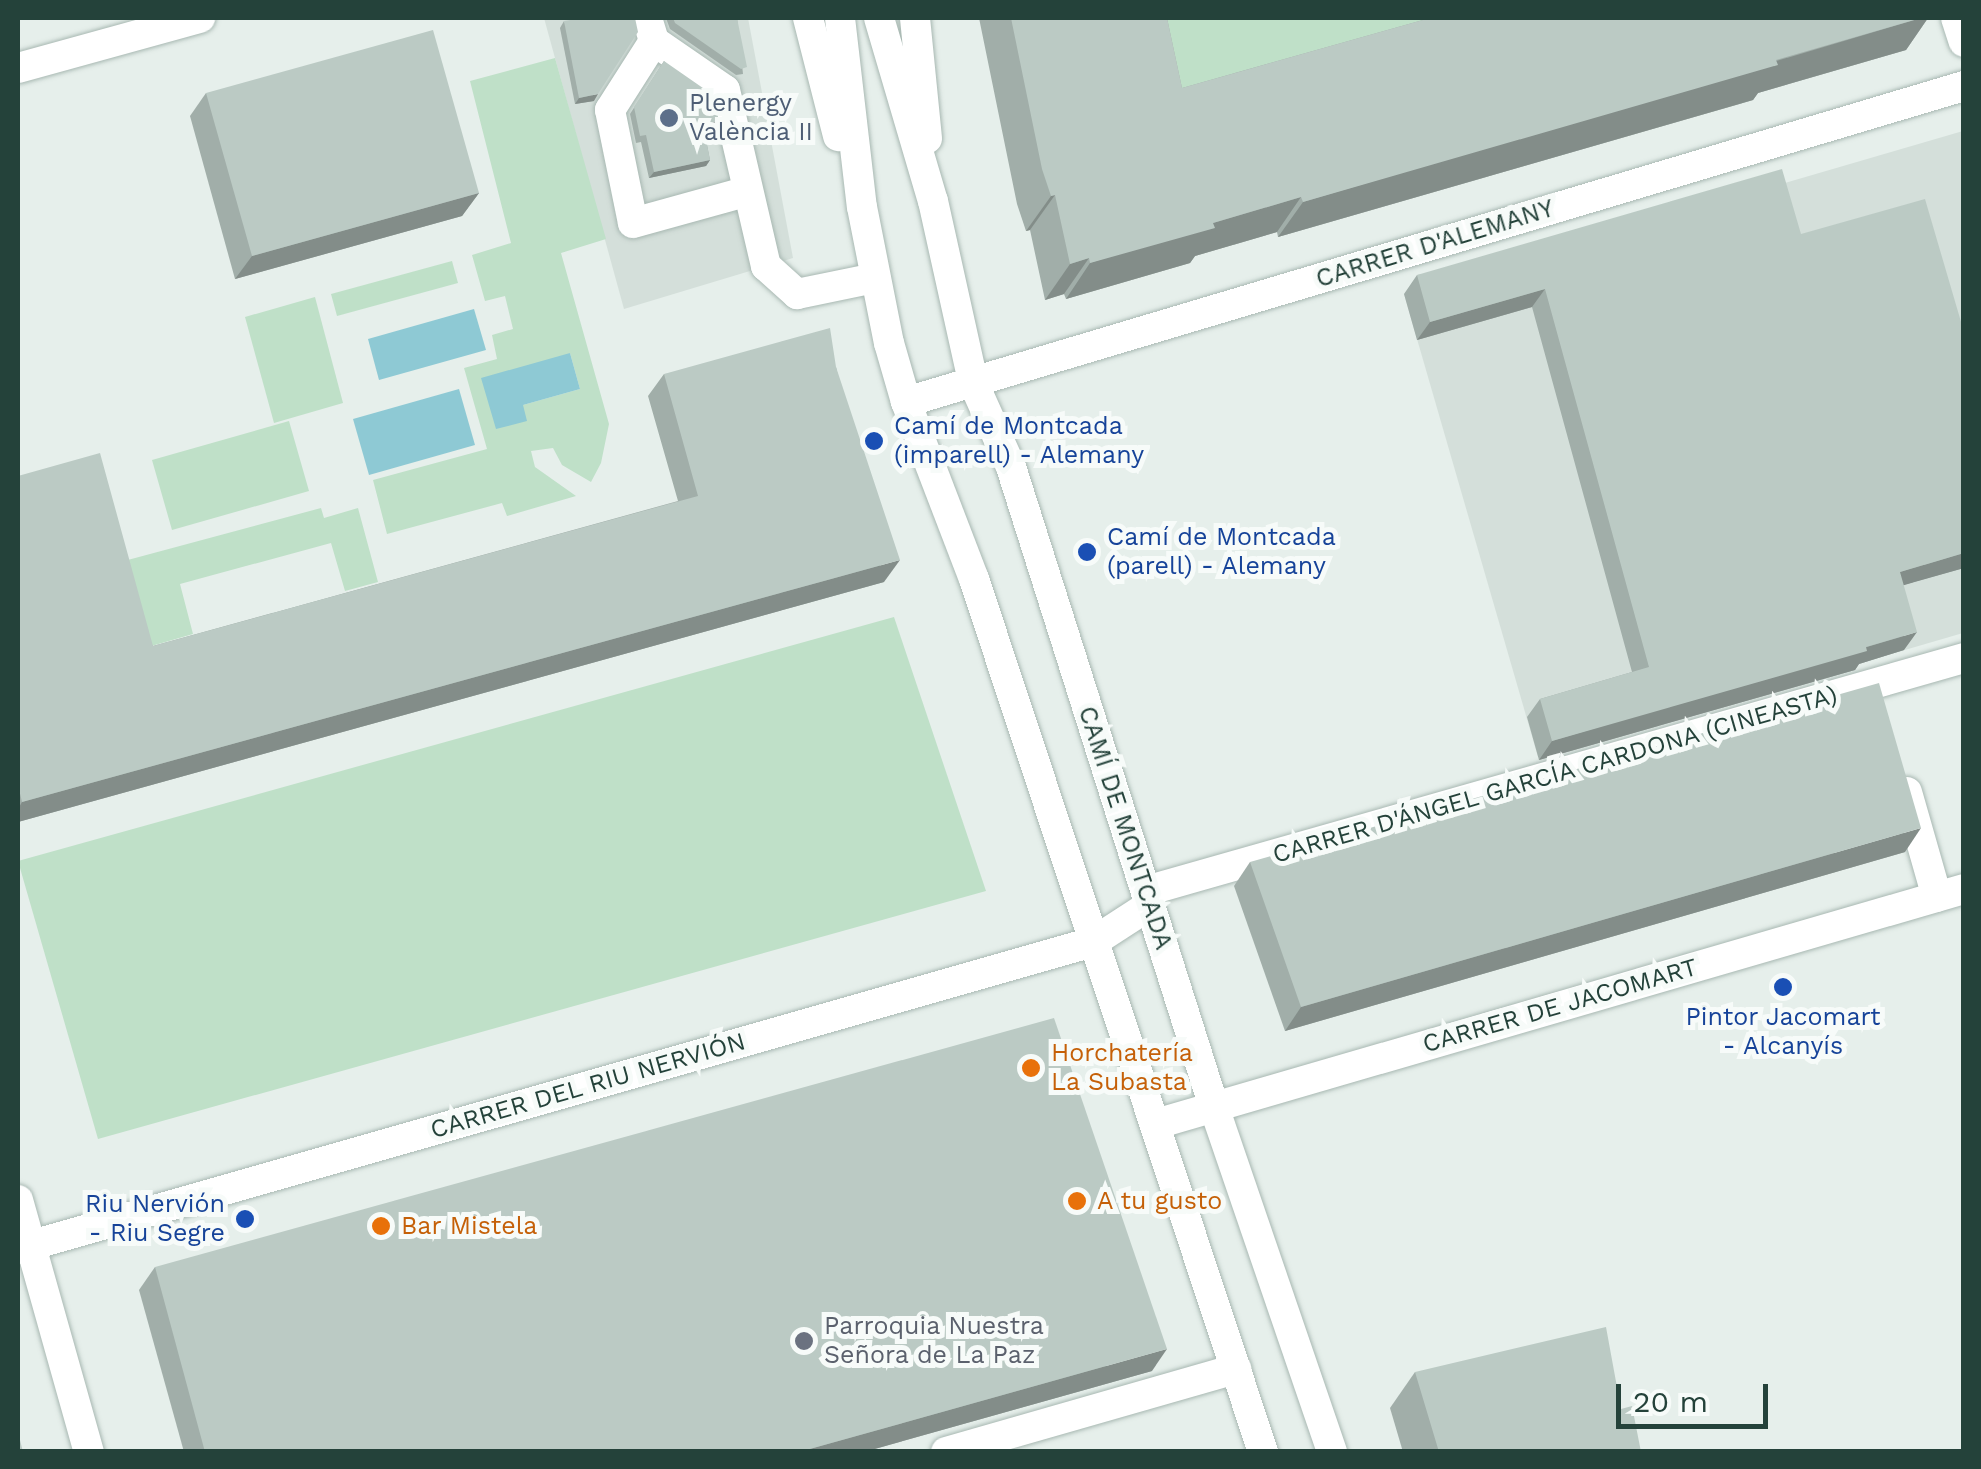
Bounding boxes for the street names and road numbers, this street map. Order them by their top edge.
street label: CARRER D'ALEMANY [1312,194,1558,294]
street label: CARRER D'ÁNGEL GARCÍA CARDONA (CINEASTA) [1268,679,1842,871]
street label: CAMÍ DE MONTCADA [1071,703,1179,953]
street label: CARRER DE JACOMART [1419,952,1701,1060]
street label: CARRER DEL RIU NERVIÓN [427,1027,749,1145]

